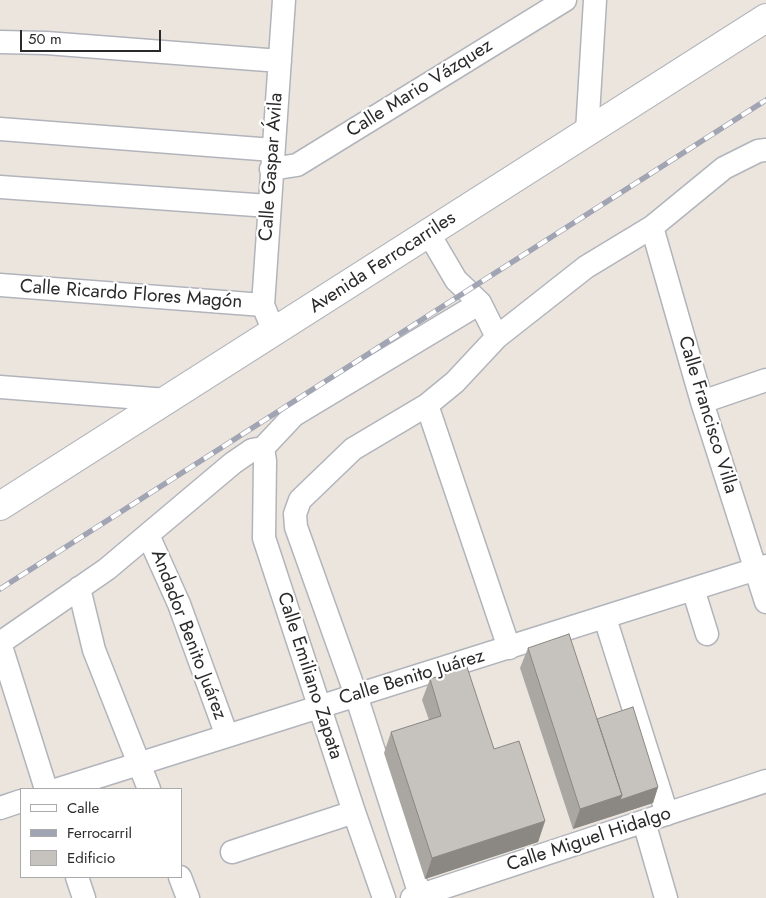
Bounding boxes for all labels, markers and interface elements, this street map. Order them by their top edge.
scale bar [22,20,164,52]
text: 50 m [28,28,62,50]
street label: Calle Mario Vázquez [343,35,497,143]
street label: Calle Gaspar Ávila [255,92,289,242]
street label: Avenida Ferrocarriles [306,207,460,319]
street label: Calle Ricardo Flores Magón [19,276,243,314]
street label: Calle Francisco Villa [672,334,742,496]
street label: Andador Benito Juárez [145,547,231,723]
street label: Calle Emiliano Zapata [271,590,347,762]
street label: Calle Benito Juárez [337,645,487,711]
legend [20,788,182,878]
text: Calle [67,797,99,819]
street label: Calle Miguel Hidalgo [504,803,674,877]
text: Ferrocarril [67,822,132,844]
text: Edificio [67,847,115,869]

